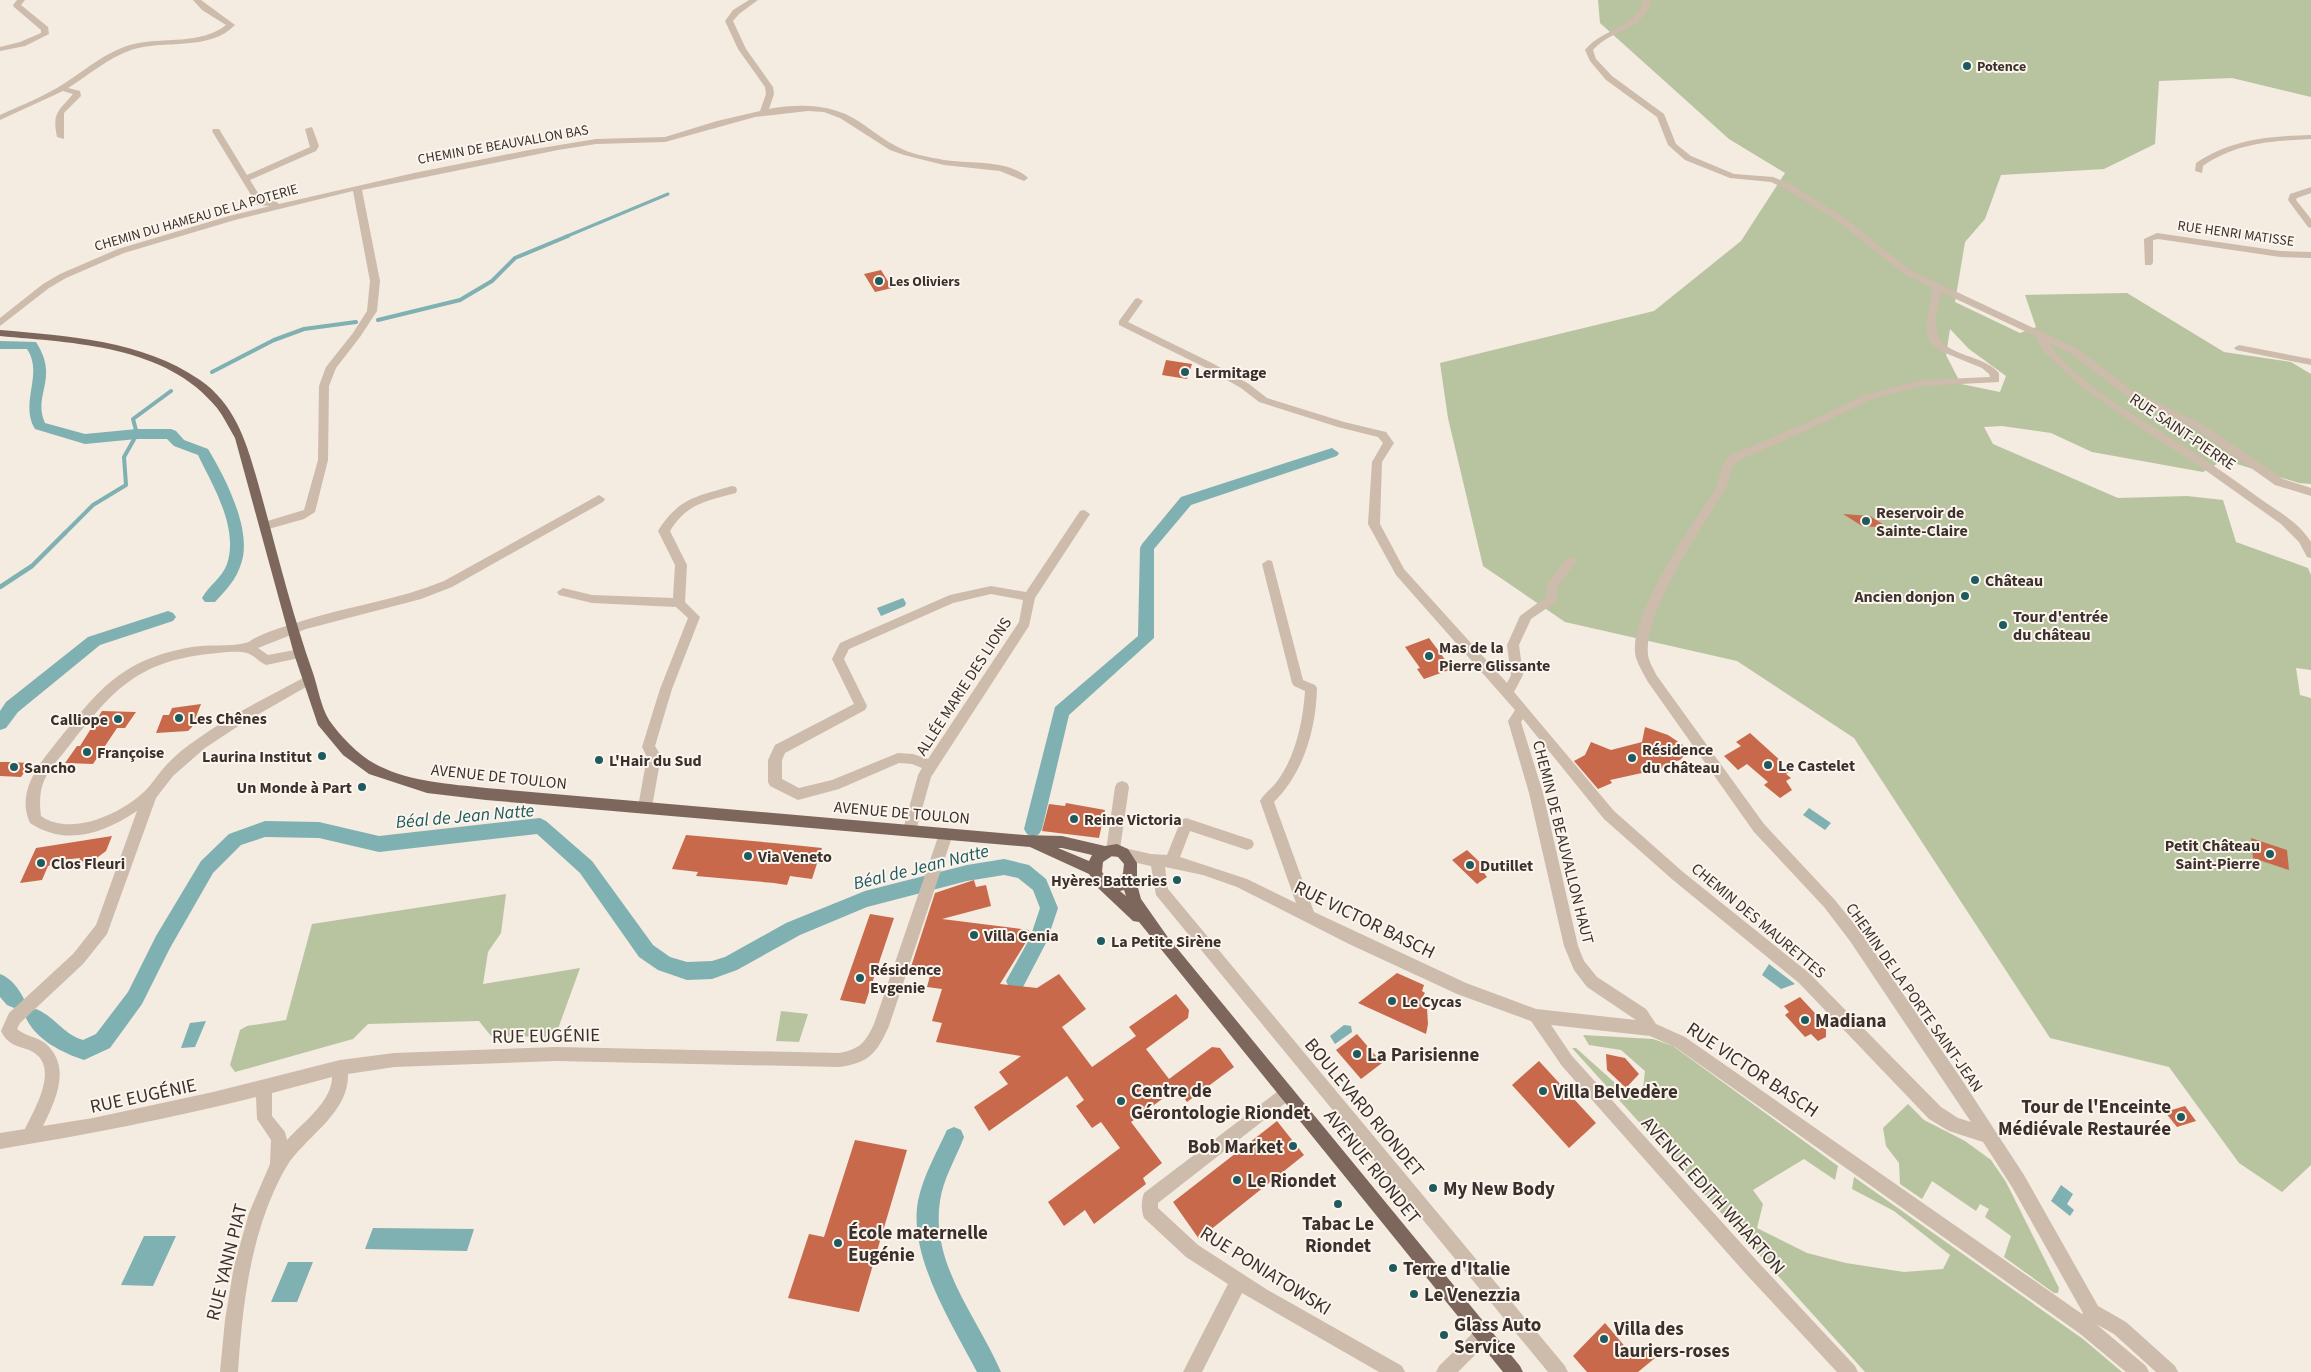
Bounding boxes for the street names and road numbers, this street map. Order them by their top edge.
street label: CHEMIN DE BEAUVALLON BAS [416,120,590,170]
street label: CHEMIN DU HAMEAU DE LA POTERIE [92,179,300,257]
street label: RUE HENRI MATISSE [2176,216,2295,252]
street label: RUE SAINT-PIERRE [2125,388,2240,476]
street label: ALLÉE MARIE DES LIONS [911,613,1017,760]
street label: CHEMIN DE BEAUVALLON HAUT [1527,738,1599,947]
street label: AVENUE DE TOULON [430,759,568,795]
street label: AVENUE DE TOULON [833,796,971,830]
street label: CHEMIN DES MAURETTES [1686,858,1830,984]
street label: RUE VICTOR BASCH [1289,874,1439,966]
street label: CHEMIN DE LA PORTE SAINT-JEAN [1840,899,1988,1097]
street label: RUE VICTOR BASCH [1681,1016,1824,1124]
street label: RUE EUGÉNIE [492,1022,600,1051]
street label: BOULEVARD RIONDET [1298,1033,1430,1183]
street label: RUE EUGÉNIE [88,1072,199,1121]
street label: AVENUE RIONDET [1317,1104,1427,1230]
street label: AVENUE EDITH WHARTON [1635,1111,1791,1281]
street label: RUE YANN PIAT [200,1201,255,1324]
street label: RUE PONIATOWSKI [1194,1220,1336,1322]

